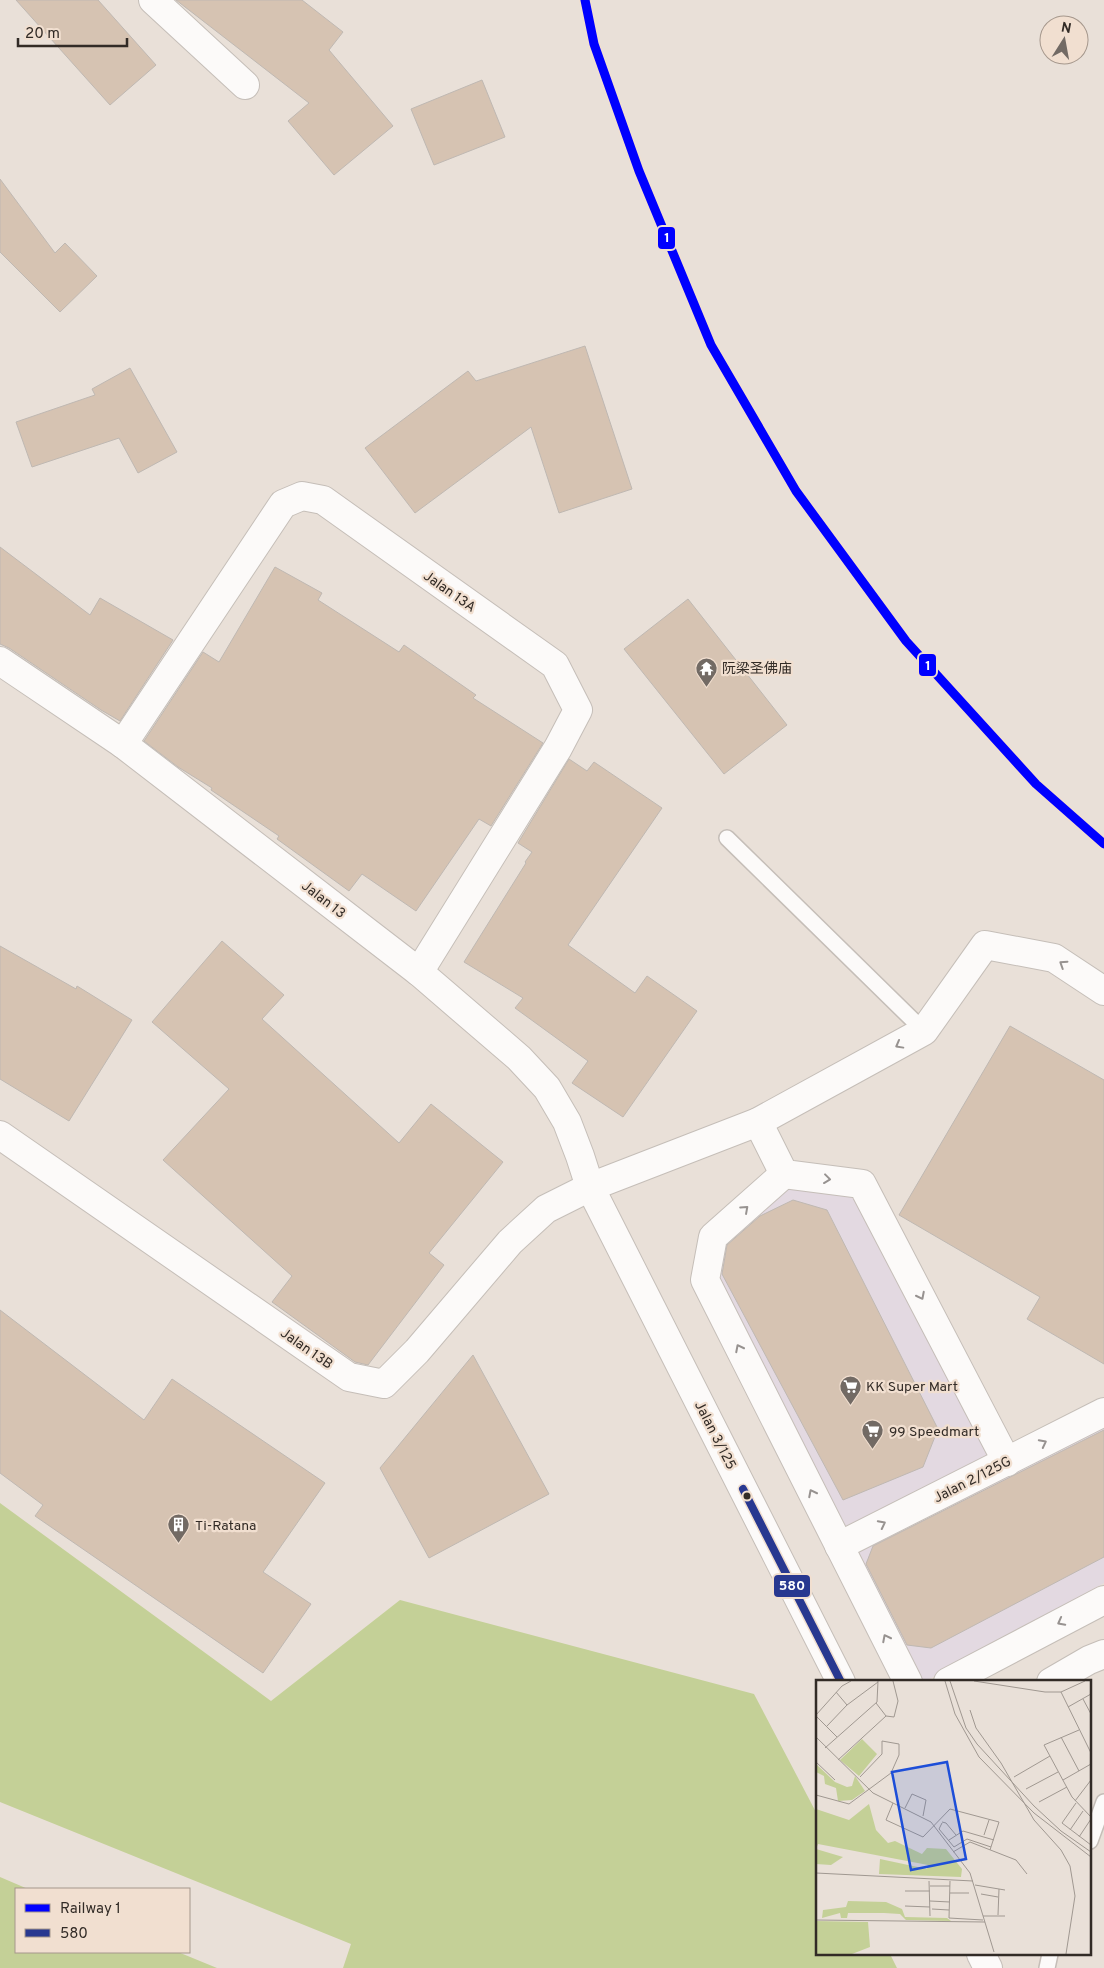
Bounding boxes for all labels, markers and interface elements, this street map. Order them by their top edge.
scale bar [18,15,126,47]
north arrow [1039,15,1089,65]
text: N [1060,19,1073,38]
text: 20 m [25,25,60,44]
line badge: 1 [657,226,676,250]
text: 1 [664,230,670,247]
street label: Jalan 13A [420,568,479,617]
line badge: 1 [918,653,937,677]
temple icon: 阮梁圣佛庙 [694,656,718,687]
text: 1 [925,658,931,675]
place label: 阮梁圣佛庙 [722,660,792,678]
street label: Jalan 13 [298,878,348,923]
one-way arrow [1060,961,1069,970]
one-way arrow [896,1038,905,1048]
one-way arrow [823,1173,831,1184]
one-way arrow [739,1206,748,1215]
one-way arrow [915,1291,925,1300]
street label: Jalan 13B [277,1325,336,1373]
one-way arrow [735,1344,745,1353]
supermarket icon: KK Super Mart [838,1374,862,1405]
place label: KK Super Mart [866,1379,958,1396]
street label: Jalan 3/125 [690,1399,739,1473]
supermarket icon: 99 Speedmart [861,1419,885,1450]
place label: 99 Speedmart [889,1424,979,1441]
one-way arrow [1038,1439,1047,1449]
street label: Jalan 2/125G [931,1453,1014,1507]
one-way arrow [808,1490,818,1499]
unlabelled marker [742,1491,752,1501]
building icon: Ti-Ratana [167,1513,191,1544]
place label: Ti-Ratana [195,1518,257,1535]
one-way arrow [877,1520,886,1530]
line badge: 580 [773,1574,811,1598]
text: 580 [779,1578,805,1595]
one-way arrow [1057,1616,1066,1626]
one-way arrow [882,1635,892,1644]
inset map [816,1680,1092,1956]
legend [15,1888,190,1953]
text: Railway 1 [60,1900,121,1919]
text: 580 [60,1925,88,1944]

